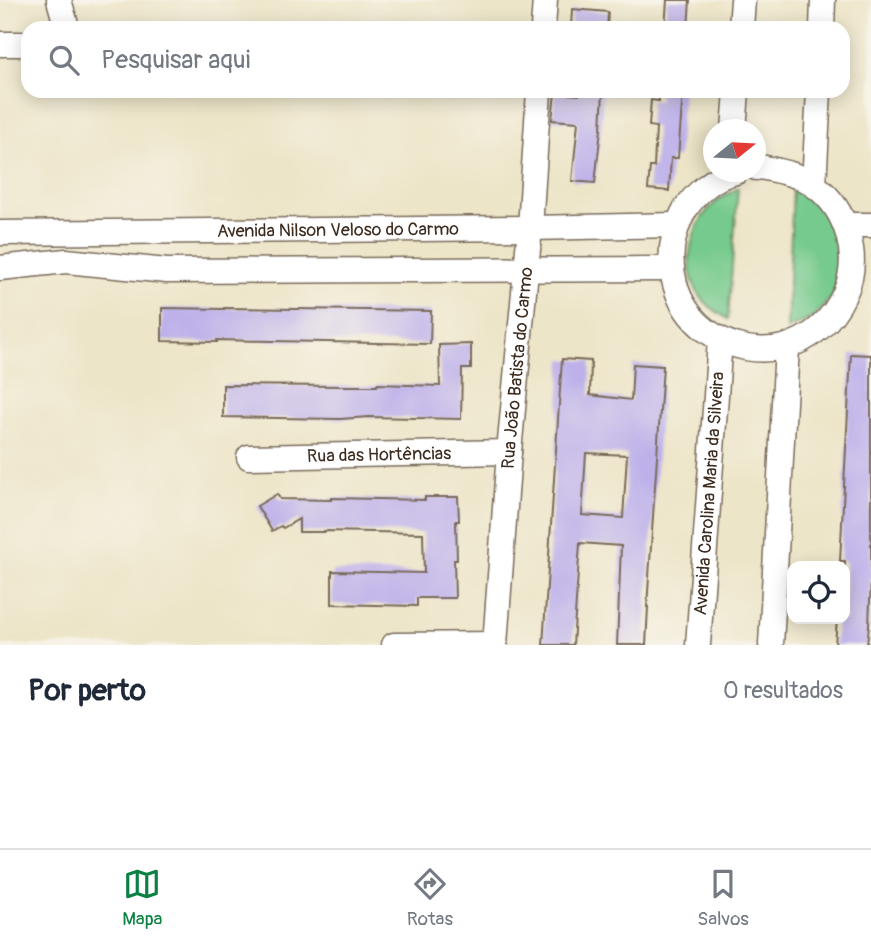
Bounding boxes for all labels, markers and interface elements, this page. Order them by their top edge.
search box [21,21,850,98]
icon: search [45,41,83,79]
text: Pesquisar aqui [101,44,250,76]
north arrow [703,119,766,182]
street label: Avenida Nilson Veloso do Carmo [217,217,459,242]
street label: Rua João Batista do Carmo [496,266,538,470]
street label: Avenida Carolina Maria da Silveira [689,371,729,616]
street label: Rua das Hortências [307,442,451,467]
map controls [787,561,850,624]
button: locate [787,561,850,624]
text: Por perto [28,672,146,709]
text: 0 resultados [723,676,843,705]
tab: Mapa [122,865,162,931]
tab: Rotas [407,865,453,931]
tab: Salvos [697,865,749,931]

